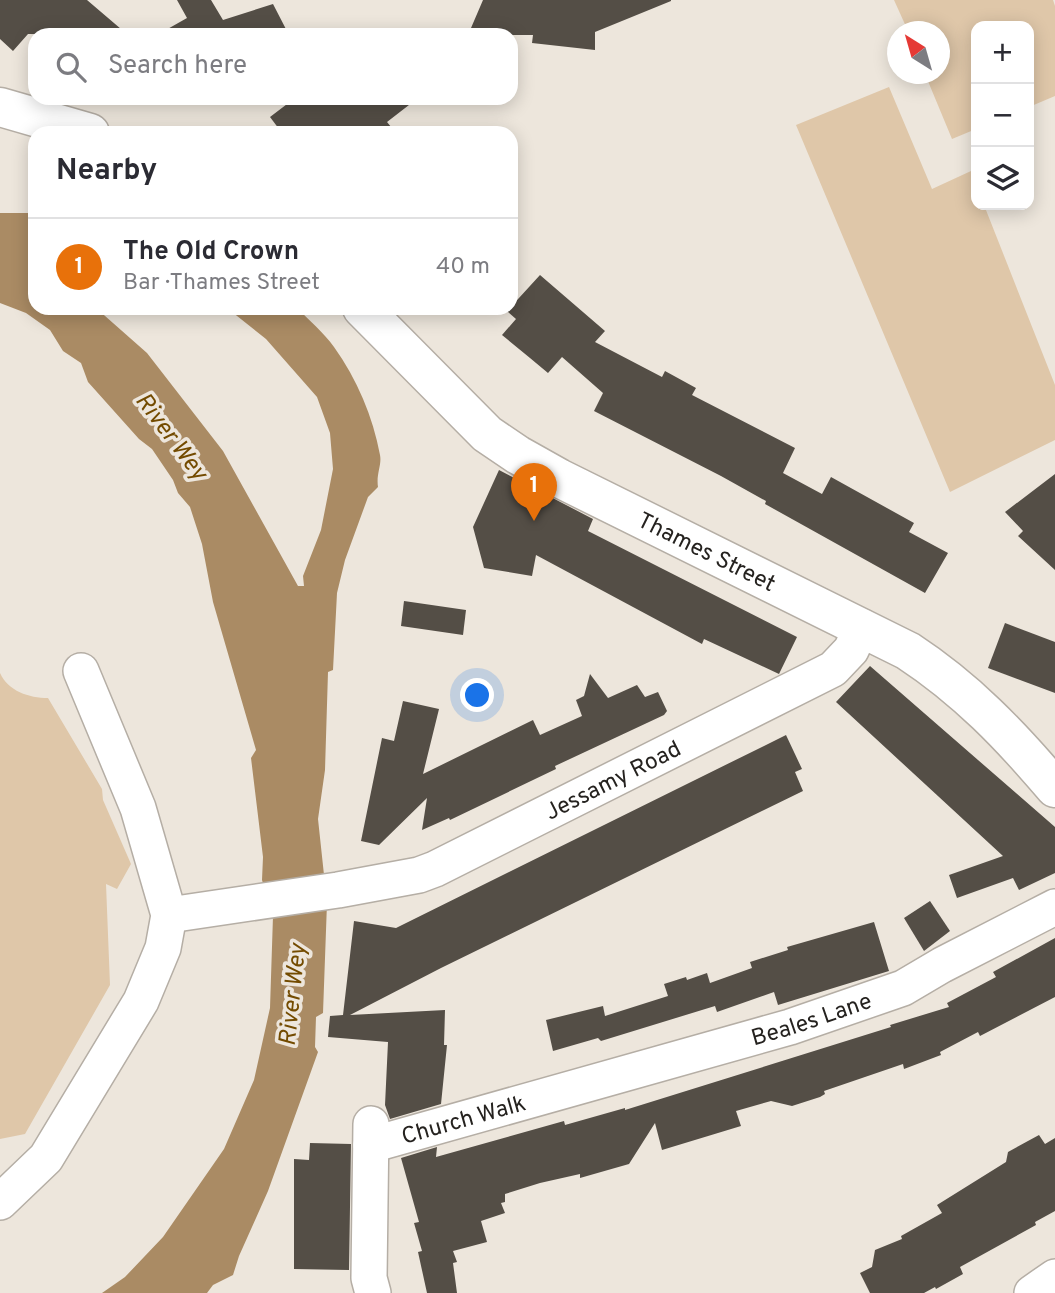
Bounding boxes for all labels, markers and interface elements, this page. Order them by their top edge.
north arrow [887,21,950,84]
map controls [971,21,1034,210]
button: + [971,21,1034,84]
search box [28,28,518,105]
icon: search [52,48,90,86]
text: Search here [108,50,247,83]
button: − [971,84,1034,147]
button: layers [971,147,1034,210]
text: Nearby [56,153,157,190]
text: The Old Crown [123,236,299,269]
text: 1 [74,253,84,282]
text: 40 m [436,253,490,282]
text: Bar · Thames Street [123,269,320,298]
water label: River Wey [128,387,214,488]
pin: 1 [511,463,557,521]
street label: Thames Street [632,507,780,600]
your location [460,678,494,712]
street label: Jessamy Road [541,736,687,828]
water label: River Wey [274,941,314,1048]
street label: Beales Lane [748,988,876,1054]
street label: Church Walk [399,1090,530,1153]

